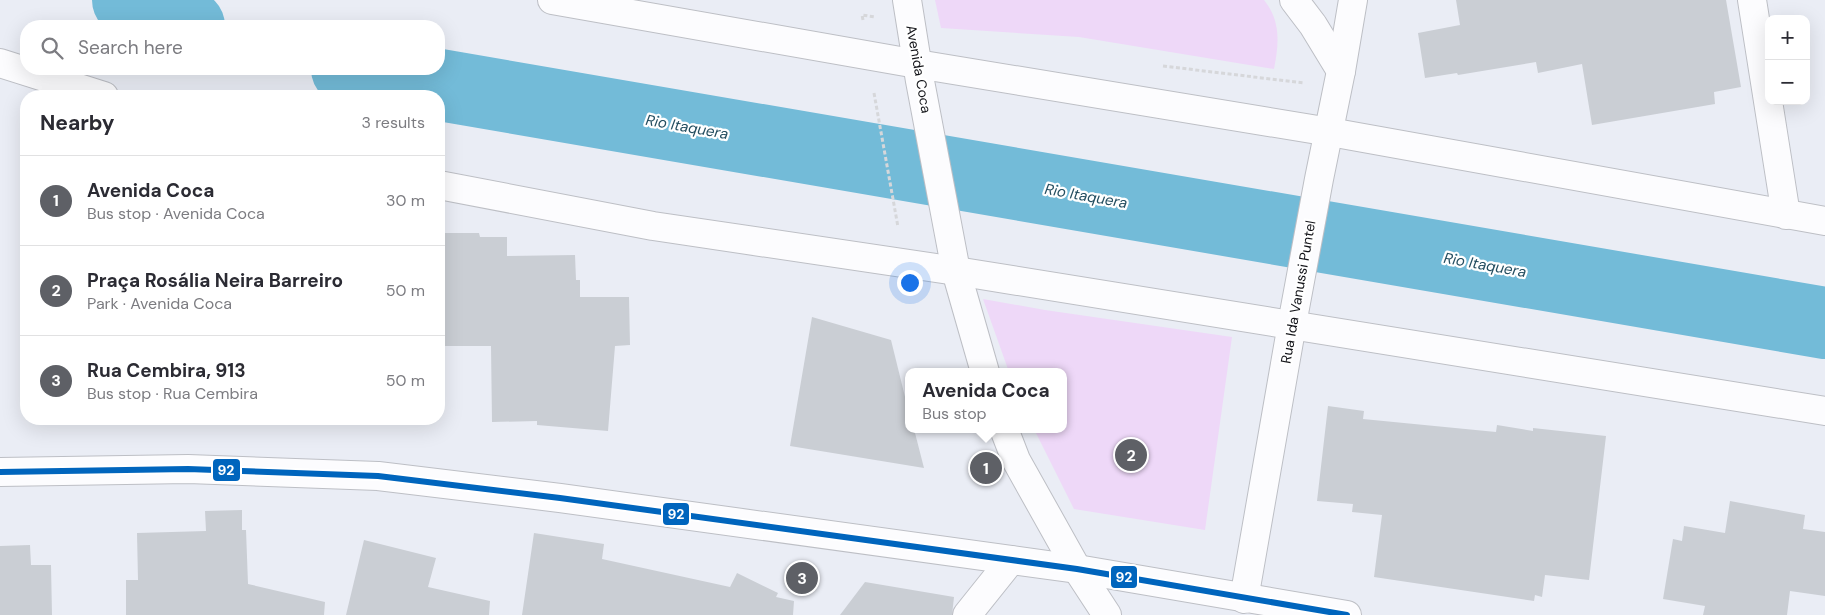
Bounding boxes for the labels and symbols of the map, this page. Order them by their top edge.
street label: Avenida Coca [902,24,936,114]
water label: Rio Itaquera [644,110,730,144]
water label: Rio Itaquera [1043,179,1129,213]
street label: Rua Ida Vanussi Puntel [1277,219,1319,365]
water label: Rio Itaquera [1442,248,1528,282]
your location [897,270,923,296]
pin: 2 [1115,436,1147,474]
pin: 1 [970,449,1002,487]
line badge: 92 [212,458,241,482]
text: 92 [218,461,234,479]
line badge: 92 [662,502,690,526]
text: 92 [668,505,684,523]
pin: 3 [786,559,818,597]
line badge: 92 [1110,565,1138,589]
text: 92 [1116,568,1132,586]

